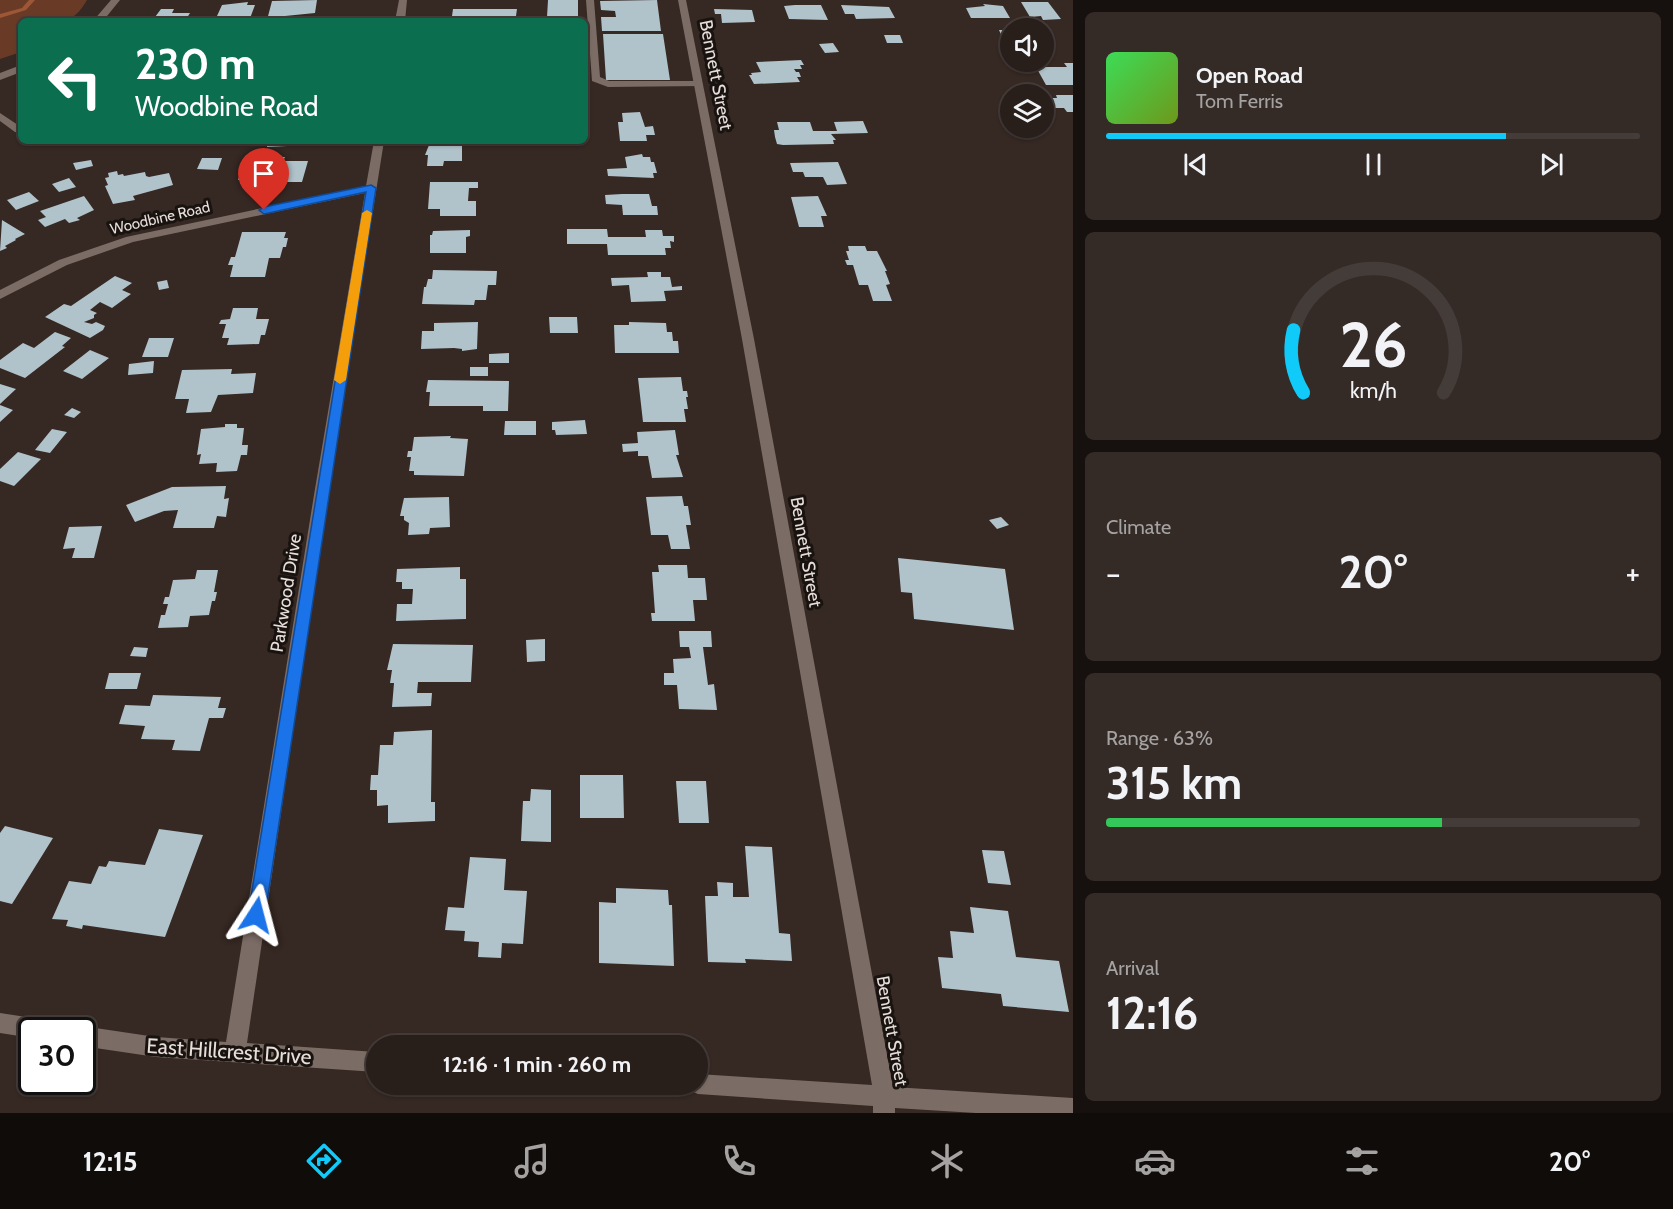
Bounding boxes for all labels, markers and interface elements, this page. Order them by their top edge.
street label: Bennett Street [695,18,737,132]
map controls [1000,18,1054,138]
button: sound [1000,18,1054,72]
text: 230 m [135,38,255,90]
icon: left [36,42,114,120]
text: Open Road [1196,62,1303,89]
button: layers [1000,84,1054,138]
text: Tom Ferris [1196,89,1283,113]
text: Woodbine Road [135,90,318,123]
pin [238,148,289,210]
icon: previous [1179,148,1212,181]
icon: pause [1357,148,1390,181]
icon: next [1535,148,1568,181]
icon: arrive [247,157,280,190]
street label: Woodbine Road [108,198,212,238]
text: 26 [1339,307,1407,383]
text: km/h [1350,378,1396,404]
street label: Bennett Street [785,495,827,609]
text: Climate [1106,515,1171,539]
street label: Parkwood Drive [266,532,306,654]
text: 20° [1339,545,1407,599]
text: − [1106,553,1121,593]
text: + [1625,553,1640,593]
text: Range · 63% [1106,726,1213,750]
text: 315 km [1106,756,1242,810]
position arrow [224,883,288,947]
text: Arrival [1106,956,1159,980]
street label: Bennett Street [871,974,913,1088]
text: 12:16 [1106,986,1198,1040]
speed limit sign: 30 [18,1017,96,1095]
street label: East Hillcrest Drive [146,1033,313,1069]
text: 12:16 · 1 min · 260 m [443,1051,631,1078]
icon: directions [303,1140,345,1182]
icon: music [511,1140,553,1182]
icon: phone [718,1140,760,1182]
icon: climate [926,1140,968,1182]
icon: car [1134,1140,1176,1182]
icon: filters [1341,1140,1383,1182]
text: 12:15 [83,1145,138,1178]
text: 20° [1549,1145,1590,1178]

